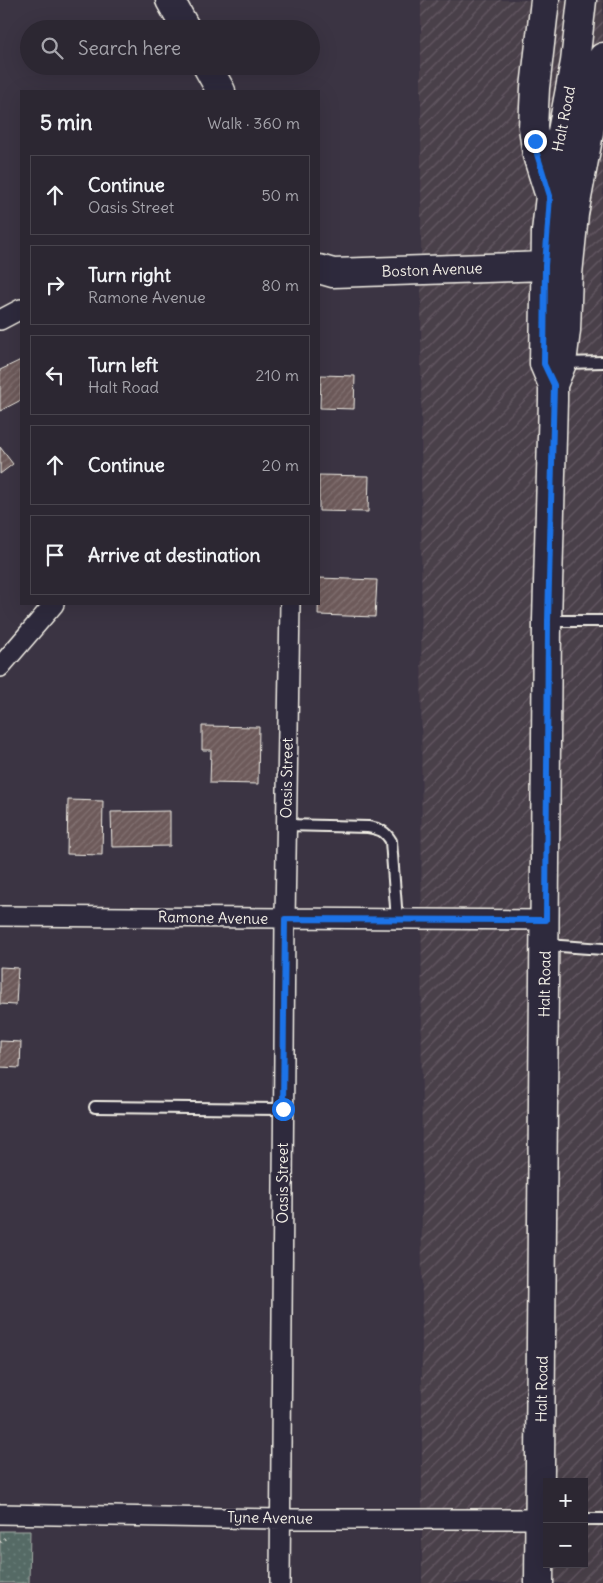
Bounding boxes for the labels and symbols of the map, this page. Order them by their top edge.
street label: Halt Road [548,84,579,153]
route end [524,130,547,153]
street label: Boston Avenue [381,258,483,281]
street label: Oasis Street [276,737,297,819]
street label: Ramone Avenue [158,907,268,928]
street label: Halt Road [534,950,555,1017]
route start [272,1098,295,1121]
street label: Oasis Street [273,1143,292,1223]
street label: Halt Road [531,1355,552,1422]
street label: Tyne Avenue [227,1507,313,1528]

